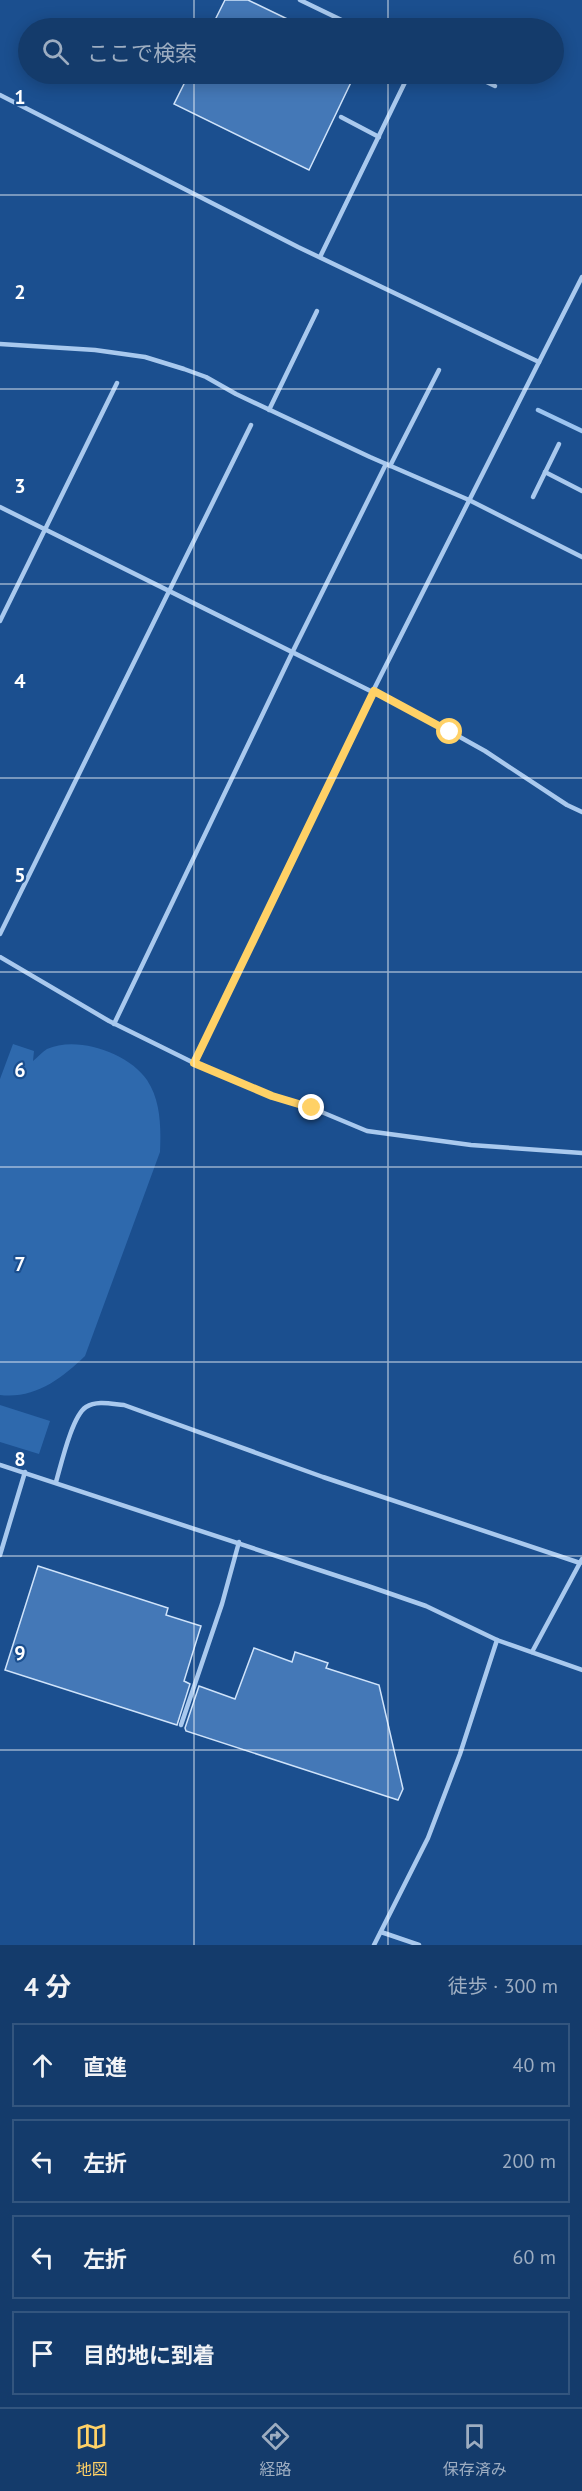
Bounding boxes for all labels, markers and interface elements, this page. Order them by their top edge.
search box [18,18,564,84]
icon: search [39,35,72,68]
text: ここで検索 [87,39,197,67]
text: 1 [14,84,26,110]
text: 2 [14,279,26,305]
text: 3 [14,473,26,499]
text: 4 [14,668,26,694]
route start [436,718,462,744]
text: 5 [14,862,26,888]
text: 6 [14,1057,26,1083]
route end [298,1094,324,1120]
text: 7 [14,1251,26,1277]
text: 8 [14,1446,26,1472]
text: 9 [14,1640,26,1666]
text: 4 分 [24,1970,71,2003]
text: 徒歩 · 300 m [448,1973,558,1999]
icon: ahead [26,2049,59,2082]
text: 40 m [513,2052,556,2078]
text: 直進 [83,2053,127,2081]
icon: left [26,2145,59,2178]
text: 200 m [502,2148,556,2174]
text: 左折 [83,2149,127,2177]
icon: left [26,2241,59,2274]
text: 60 m [513,2244,556,2270]
text: 左折 [83,2245,127,2273]
icon: arrive [26,2337,59,2370]
text: 目的地に到着 [83,2341,215,2369]
tab: 地図 [75,2420,108,2480]
tab: 経路 [259,2420,292,2480]
tab: 保存済み [443,2420,507,2480]

